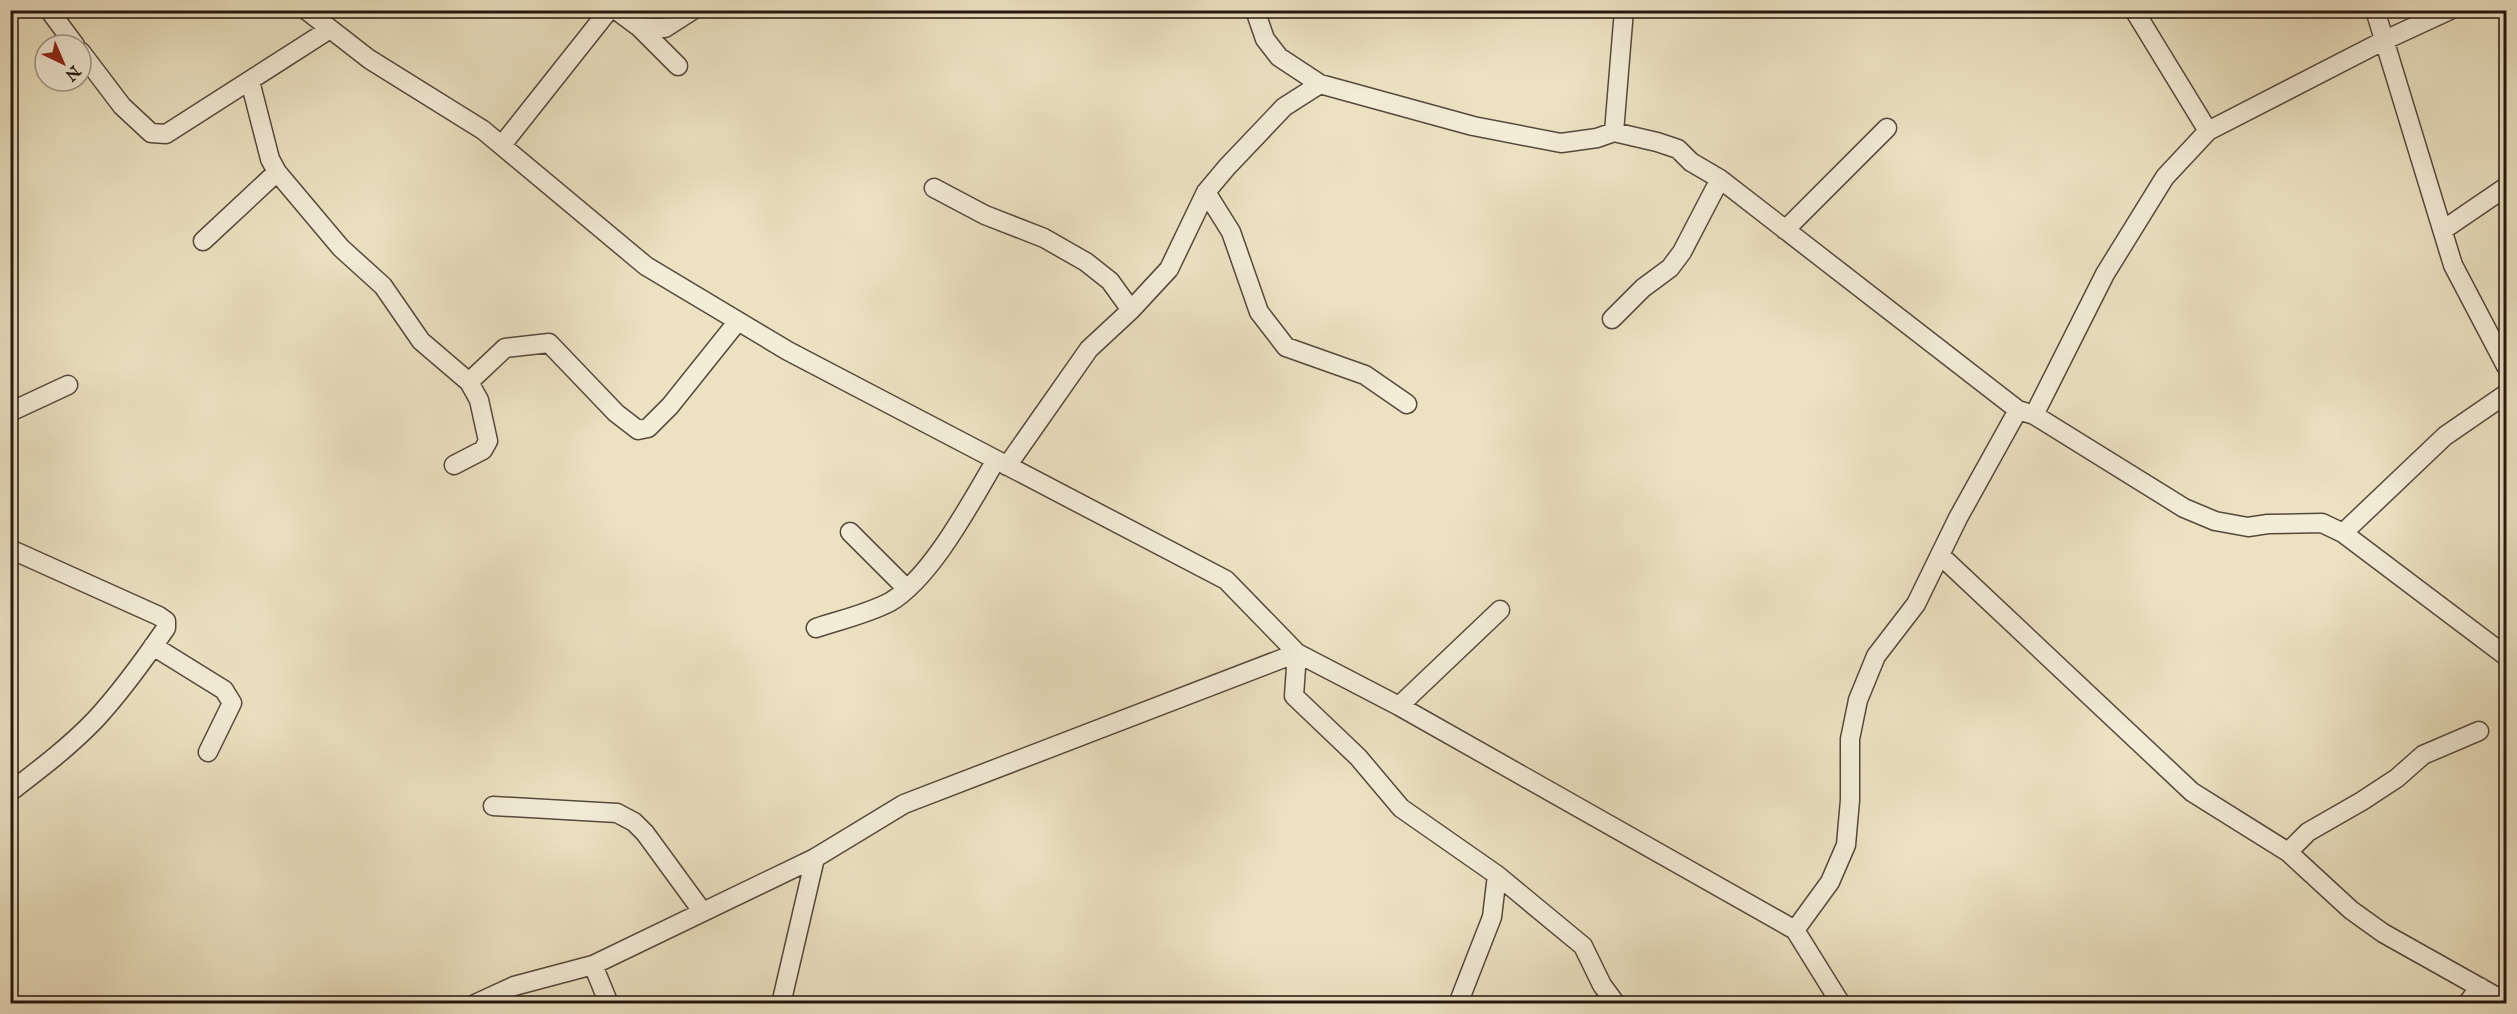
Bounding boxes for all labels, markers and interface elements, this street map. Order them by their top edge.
north arrow [33,33,93,93]
text: N [60,60,85,84]

